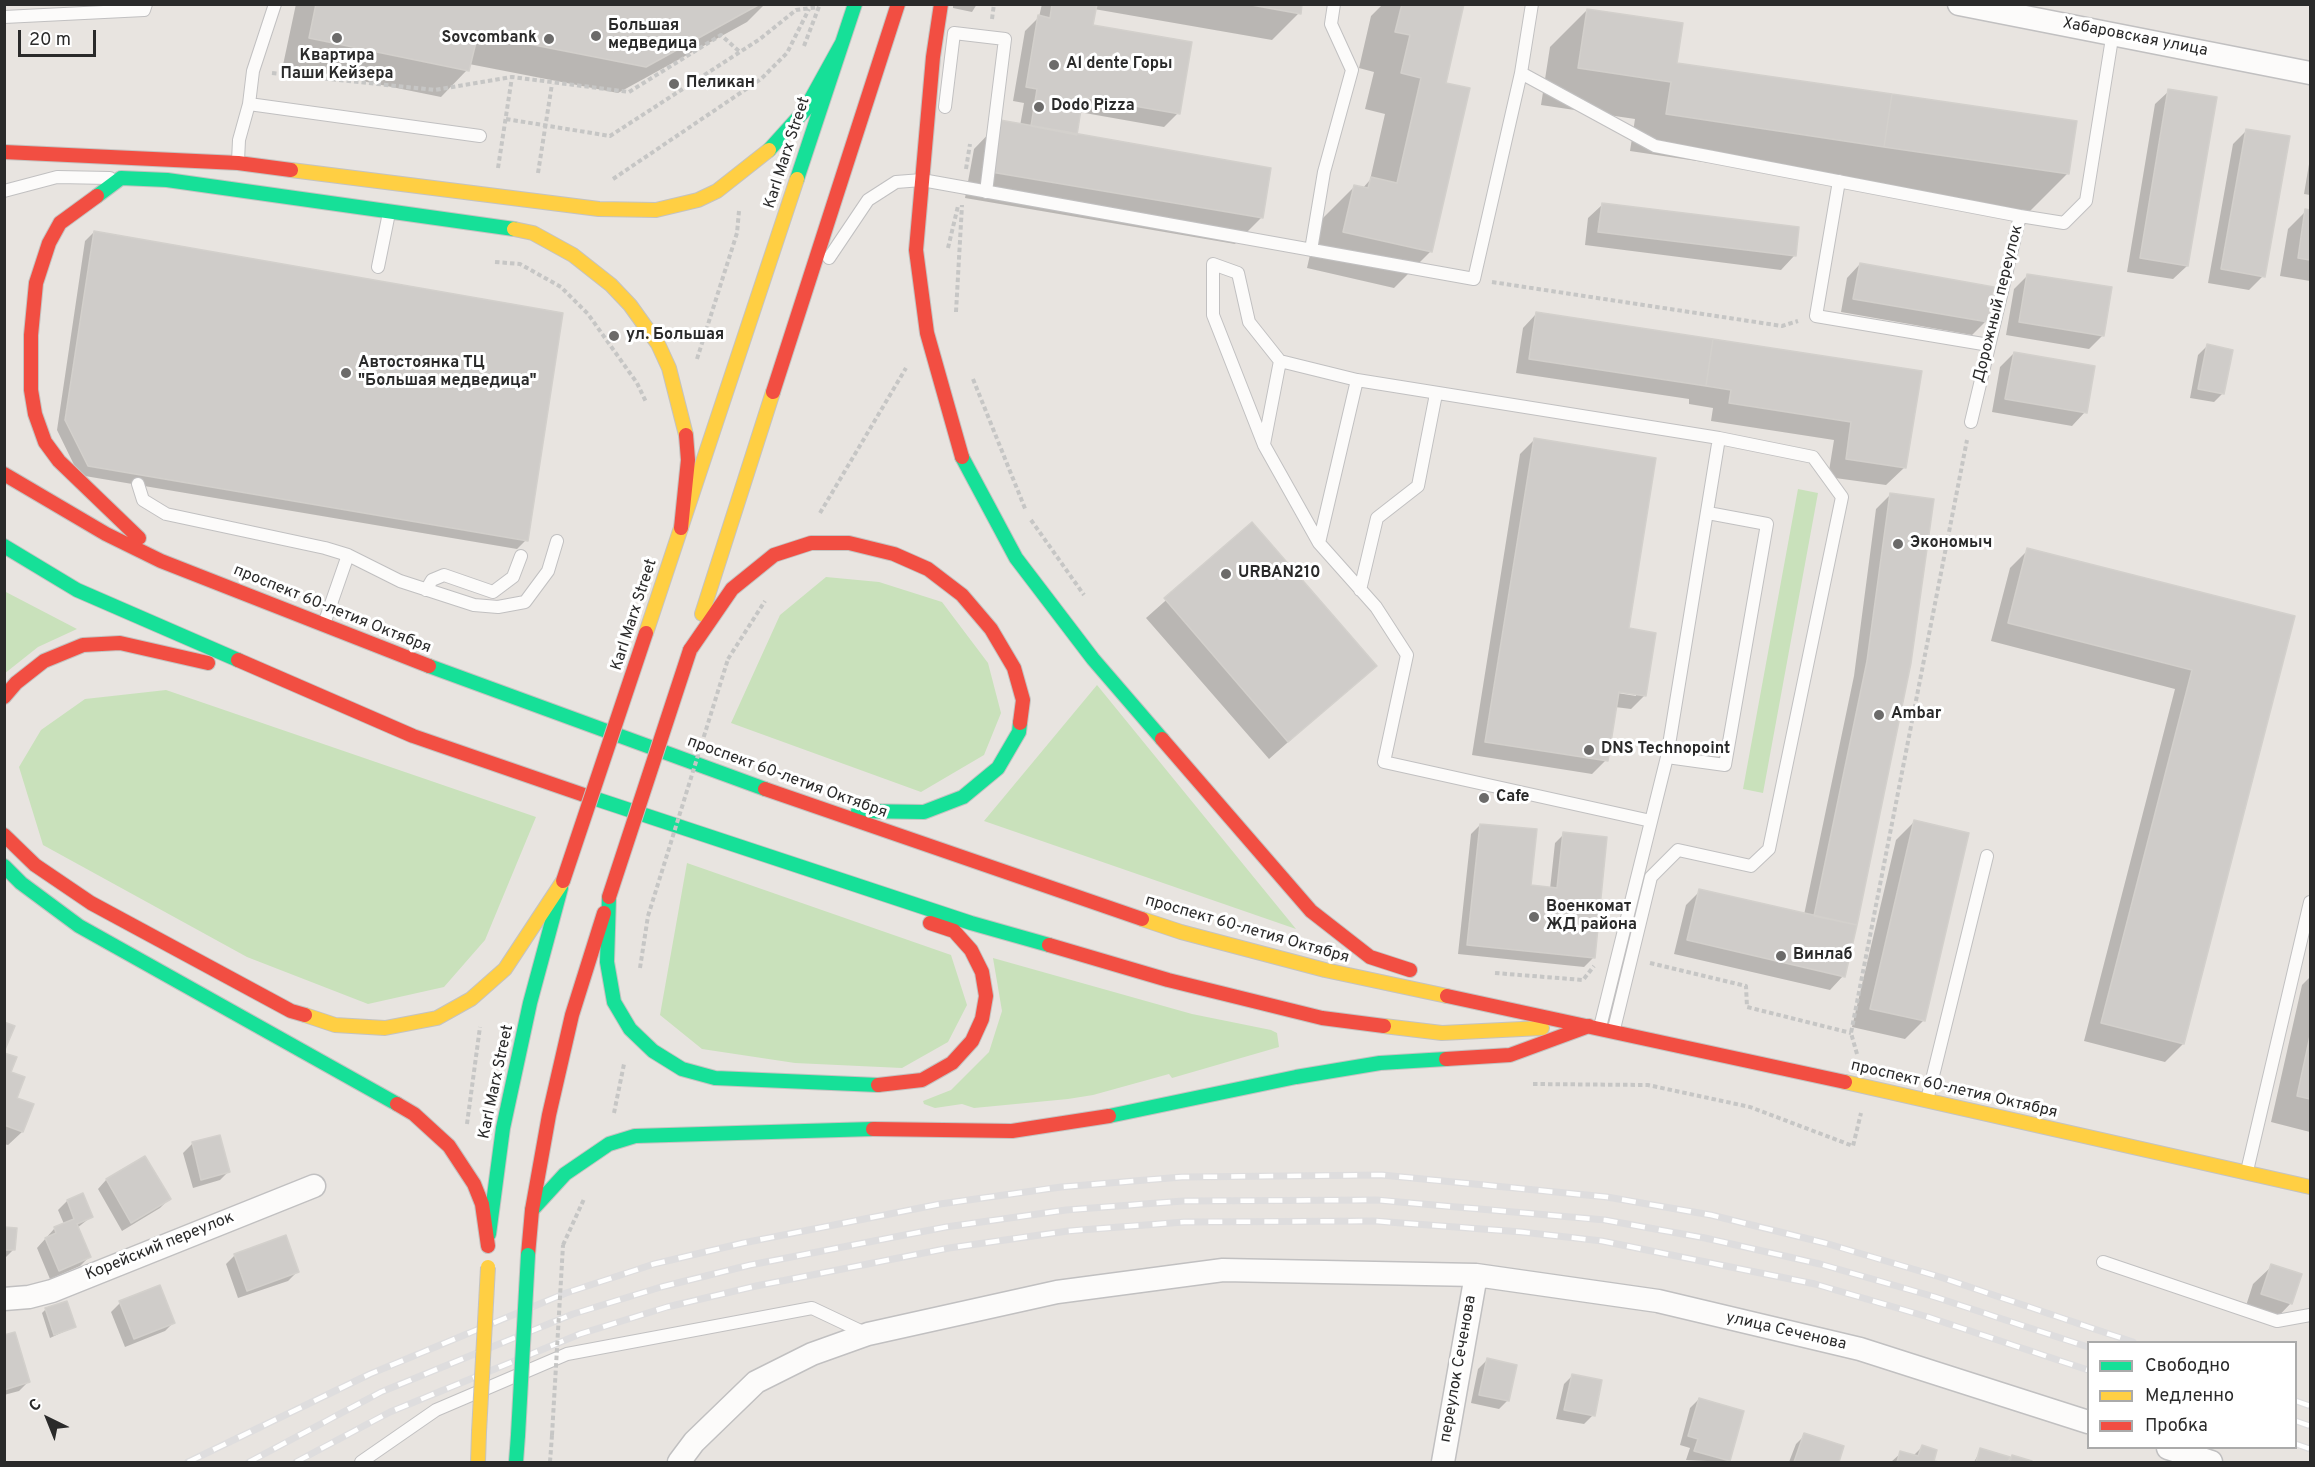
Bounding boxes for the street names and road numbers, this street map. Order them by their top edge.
street label: Хабаровская улица [2061,15,2209,61]
street label: Karl Marx Street [761,95,815,211]
street label: Дорожный переулок [1970,223,2028,385]
street label: Karl Marx Street [608,557,662,673]
street label: проспект 60-летия Октября [230,561,434,659]
street label: проспект 60-летия Октября [684,733,890,823]
street label: проспект 60-летия Октября [1143,892,1351,968]
street label: Karl Marx Street [476,1023,518,1141]
street label: проспект 60-летия Октября [1849,1057,2059,1123]
street label: Корейский переулок [83,1208,237,1286]
street label: переулок Сеченова [1437,1294,1481,1444]
street label: улица Сеченова [1724,1309,1848,1355]

